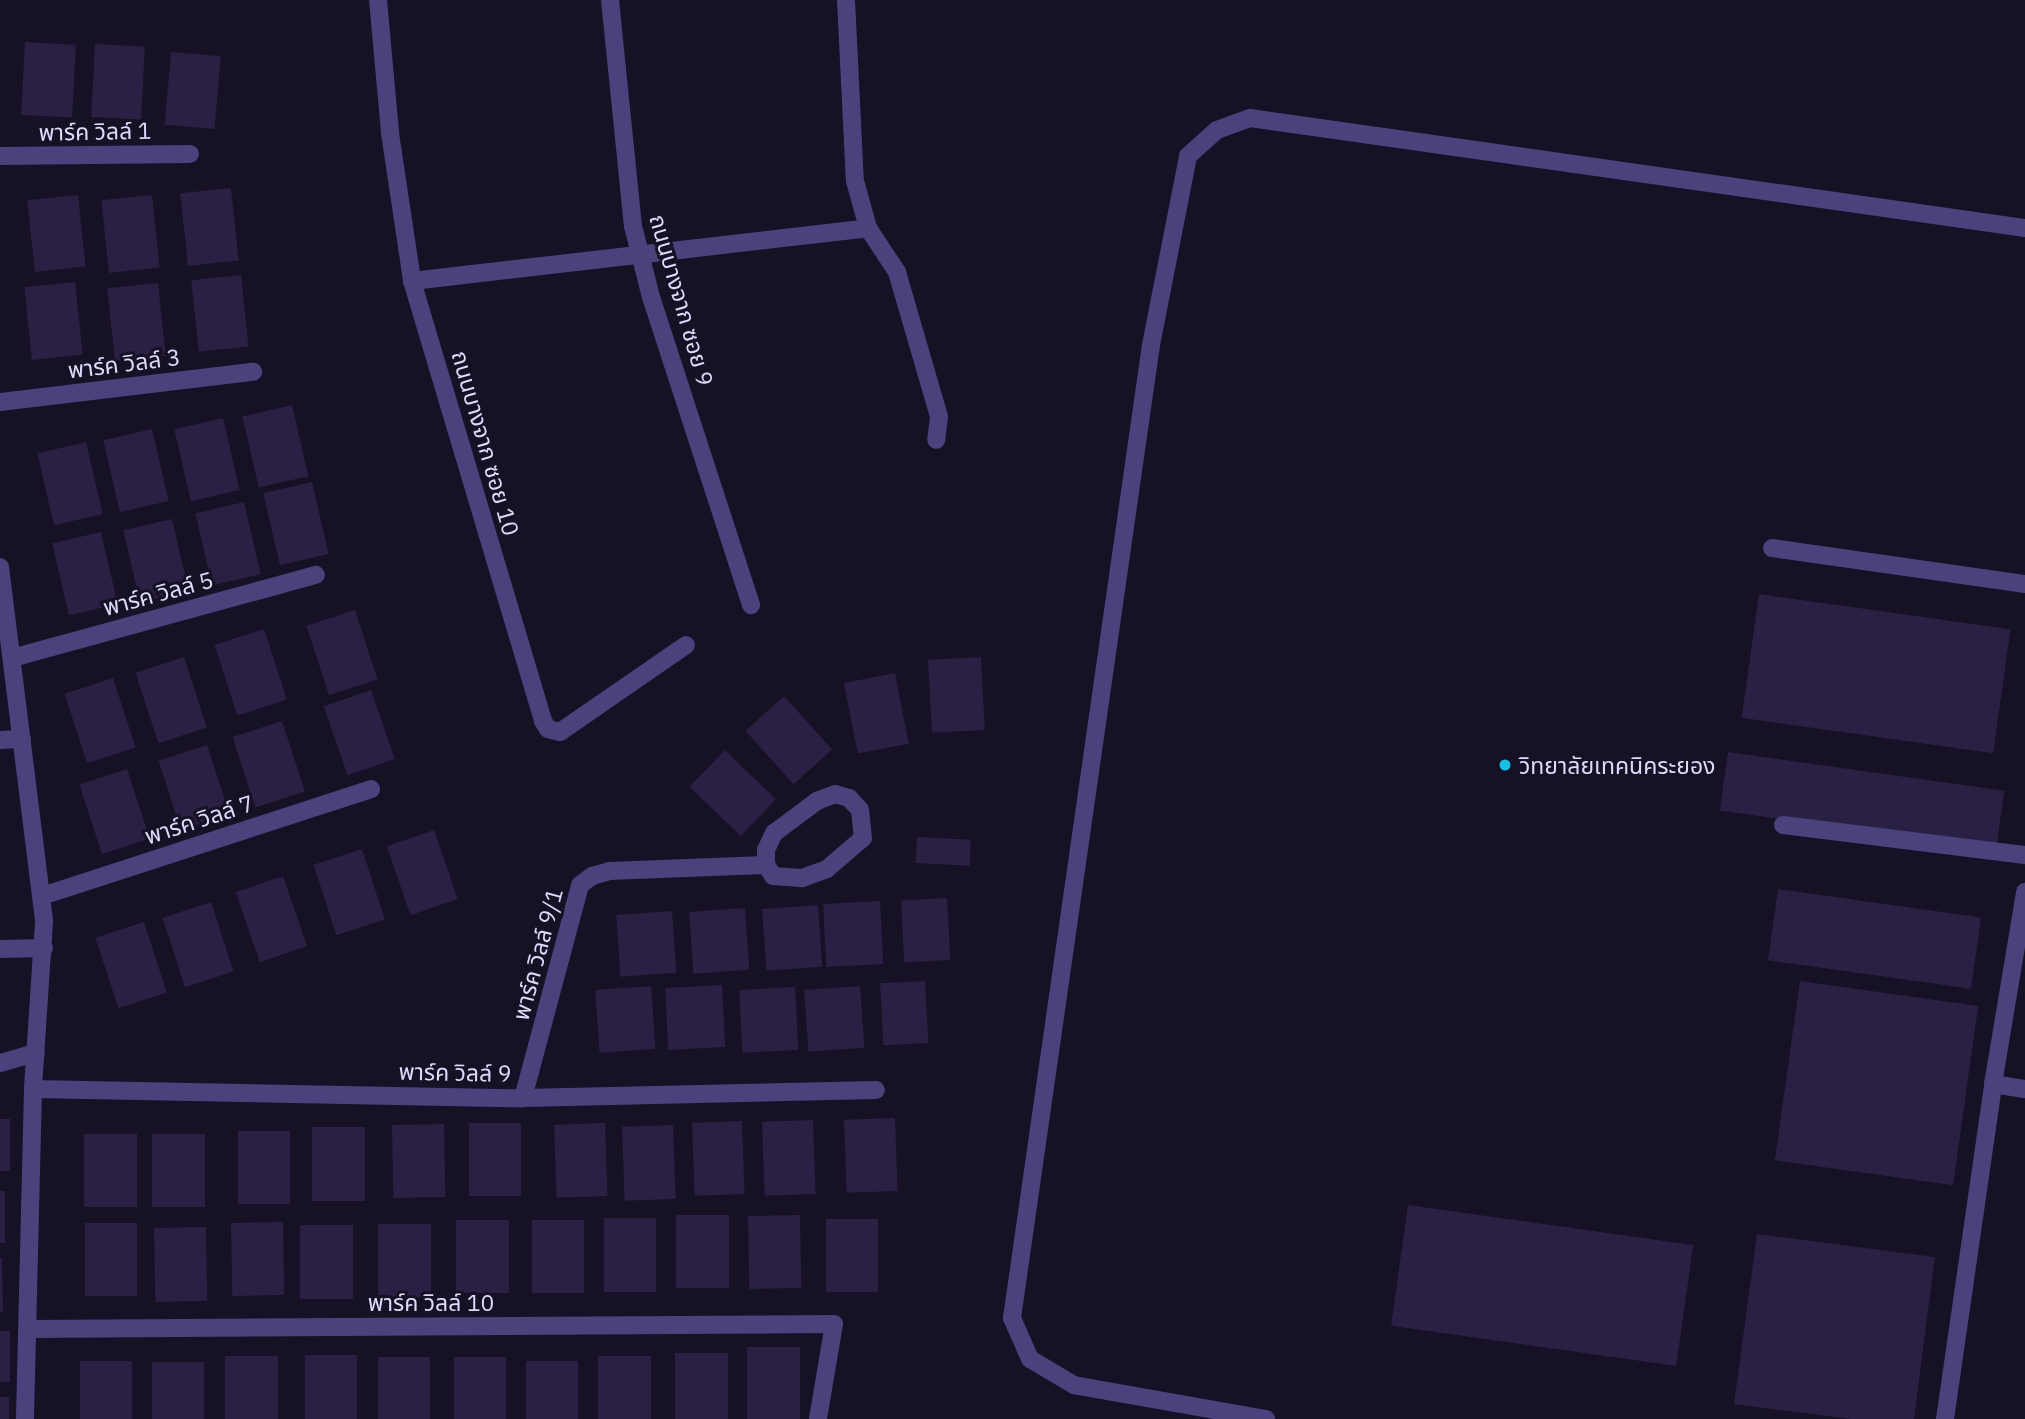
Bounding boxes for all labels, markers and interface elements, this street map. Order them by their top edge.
street label: พาร์ค วิลล์ 1 [38,116,152,146]
street label: ถนนบางจาก ซอย 9 [644,211,720,389]
street label: พาร์ค วิลล์ 3 [66,342,182,384]
street label: ถนนบางจาก ซอย 10 [446,347,526,539]
street label: พาร์ค วิลล์ 5 [100,565,216,621]
place label: วิทยาลัยเทคนิคระยอง [1519,751,1715,779]
marker: วิทยาลัยเทคนิคระยอง [1497,757,1513,773]
street label: พาร์ค วิลล์ 7 [141,788,257,850]
street label: พาร์ค วิลล์ 9/1 [506,885,568,1023]
street label: พาร์ค วิลล์ 9 [398,1057,512,1087]
street label: พาร์ค วิลล์ 10 [368,1288,494,1316]

